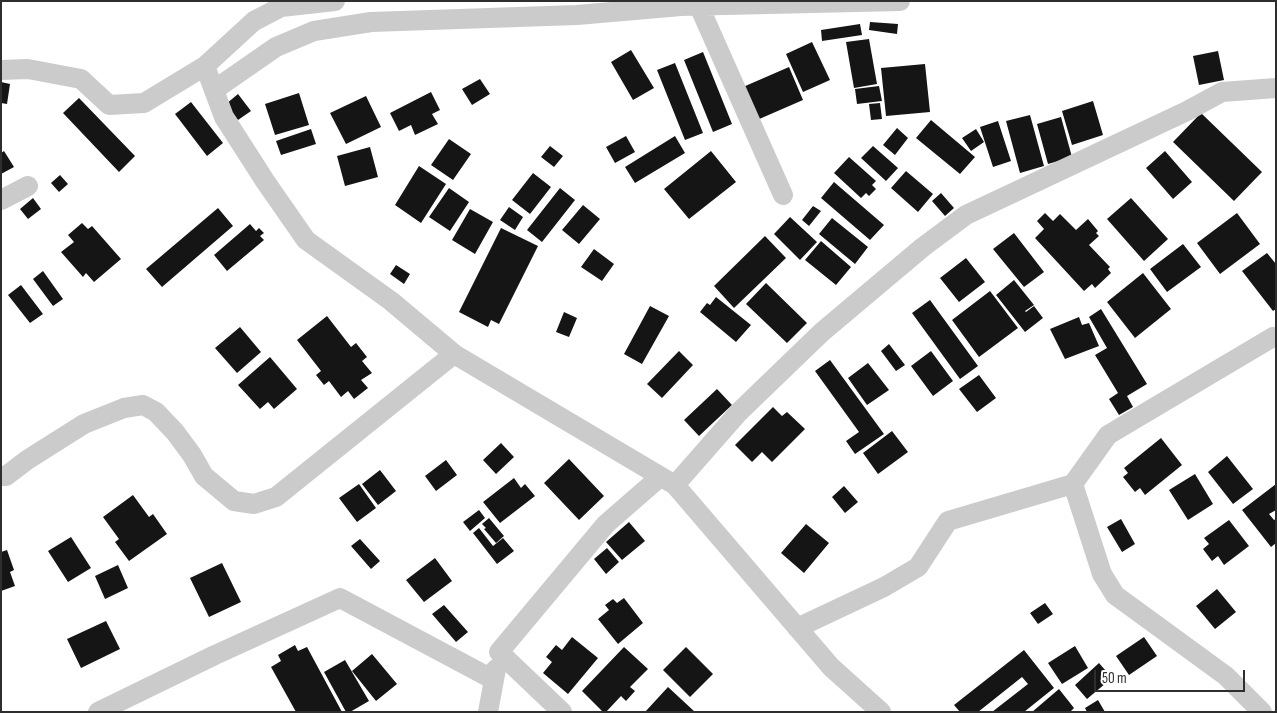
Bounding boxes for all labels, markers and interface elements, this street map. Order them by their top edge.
scale bar [1097,660,1248,692]
text: 50 m [1102,669,1127,688]

